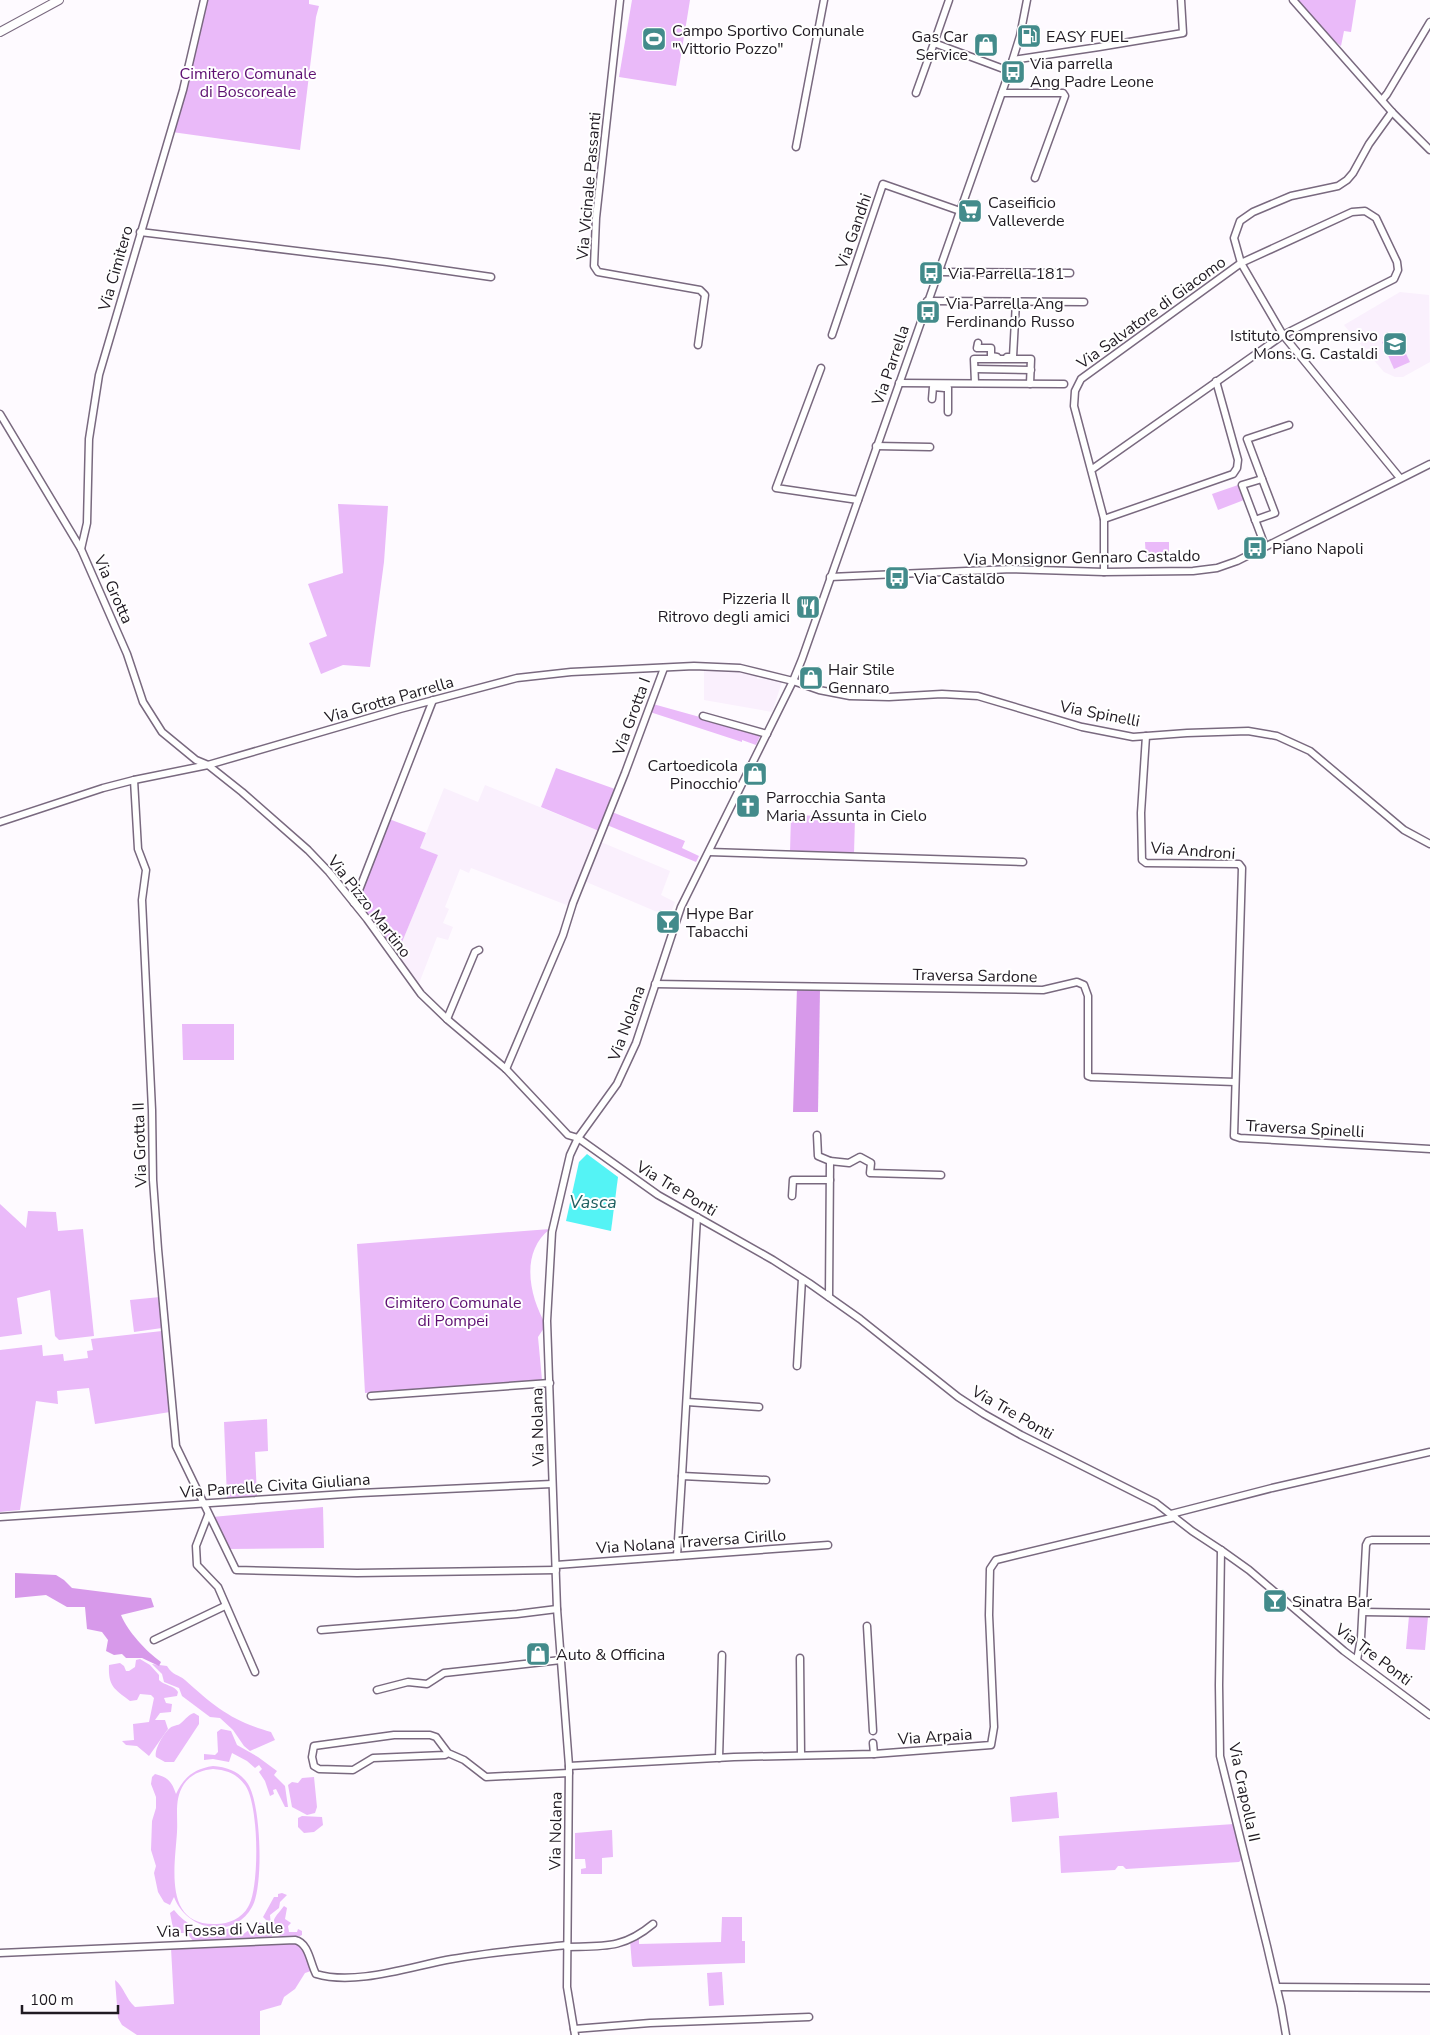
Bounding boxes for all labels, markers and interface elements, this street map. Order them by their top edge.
place label: Campo Sportivo Comunale "Vittorio Pozzo" [672,20,864,60]
fuel station icon: EASY FUEL [1016,23,1042,49]
sports icon: Campo Sportivo Comunale "Vittorio Pozzo" [641,26,667,52]
place label: Gas Car Service [911,26,968,66]
place label: EASY FUEL [1046,26,1129,48]
shop icon: Gas Car Service [973,32,999,58]
place label: Via parrella Ang Padre Leone [1029,53,1154,93]
bus stop icon: Via parrella Ang Padre Leone [1000,59,1026,85]
park label: Cimitero Comunale di Boscoreale [179,63,317,103]
street label: Via Vicinale Passanti [571,111,606,262]
street label: Via Gandhi [830,191,877,273]
place label: Caseificio Valleverde [987,192,1065,232]
supermarket icon: Caseificio Valleverde [957,198,983,224]
street label: Via Cimitero [93,223,139,314]
street label: Via Salvatore di Giacomo [1072,251,1231,375]
bus stop icon: Via Parrella 181 [918,260,944,286]
place label: Via Parrella 181 [947,263,1064,285]
place label: Via Parrella Ang Ferdinando Russo [945,293,1075,333]
bus stop icon: Via Parrella Ang Ferdinando Russo [915,299,941,325]
street label: Via Parrella [867,322,915,409]
place label: Istituto Comprensivo Mons. G. Castaldi [1230,325,1378,365]
school or university icon: Istituto Comprensivo Mons. G. Castaldi [1382,331,1408,357]
bus stop icon: Piano Napoli [1242,535,1268,561]
place label: Piano Napoli [1272,538,1363,560]
street label: Via Monsignor Gennaro Castaldo [963,545,1201,571]
street label: Via Grotta [88,551,138,627]
bus stop icon: Via Castaldo [884,565,910,591]
place label: Via Castaldo [913,568,1005,590]
place label: Pizzeria Il Ritrovo degli amici [658,588,790,628]
restaurant icon: Pizzeria Il Ritrovo degli amici [795,594,821,620]
place label: Hair Stile Gennaro [828,659,895,699]
shop icon: Hair Stile Gennaro [798,665,824,691]
street label: Via Grotta Parrella [321,671,456,729]
street label: Via Grotta I [607,674,656,759]
street label: Via Spinelli [1057,695,1142,733]
place label: Cartoedicola Pinocchio [648,755,738,795]
shop icon: Cartoedicola Pinocchio [742,761,768,787]
place label: Parrocchia Santa Maria Assunta in Cielo [766,787,927,827]
church icon: Parrocchia Santa Maria Assunta in Cielo [735,793,761,819]
street label: Via Androni [1149,837,1236,865]
street label: Via Pizzo Martino [322,850,416,962]
place label: Hype Bar Tabacchi [686,903,754,943]
bar icon: Hype Bar Tabacchi [655,909,681,935]
street label: Traversa Sardone [912,964,1038,988]
street label: Via Nolana [603,983,651,1065]
street label: Via Grotta II [128,1102,153,1189]
street label: Traversa Spinelli [1245,1115,1365,1143]
street label: Via Tre Ponti [631,1155,721,1222]
water label: Vasca [569,1190,617,1214]
park label: Cimitero Comunale di Pompei [384,1292,522,1332]
street label: Via Tre Ponti [967,1380,1057,1445]
street label: Via Nolana [526,1387,550,1468]
street label: Via Parrelle Civita Giuliana [178,1468,371,1504]
street label: Via Nolana Traversa Cirillo [594,1524,787,1560]
bar icon: Sinatra Bar [1262,1588,1288,1614]
place label: Sinatra Bar [1292,1591,1372,1613]
street label: Via Tre Ponti [1330,1618,1416,1691]
shop icon: Auto & Officina [525,1641,551,1667]
place label: Auto & Officina [556,1644,665,1666]
street label: Via Arpaia [896,1723,973,1751]
street label: Via Crapolla II [1223,1740,1265,1844]
street label: Via Nolana [544,1791,568,1872]
street label: Via Fossa di Valle [156,1917,284,1943]
scale bar [22,1982,119,2014]
text: 100 m [30,1990,74,2010]

